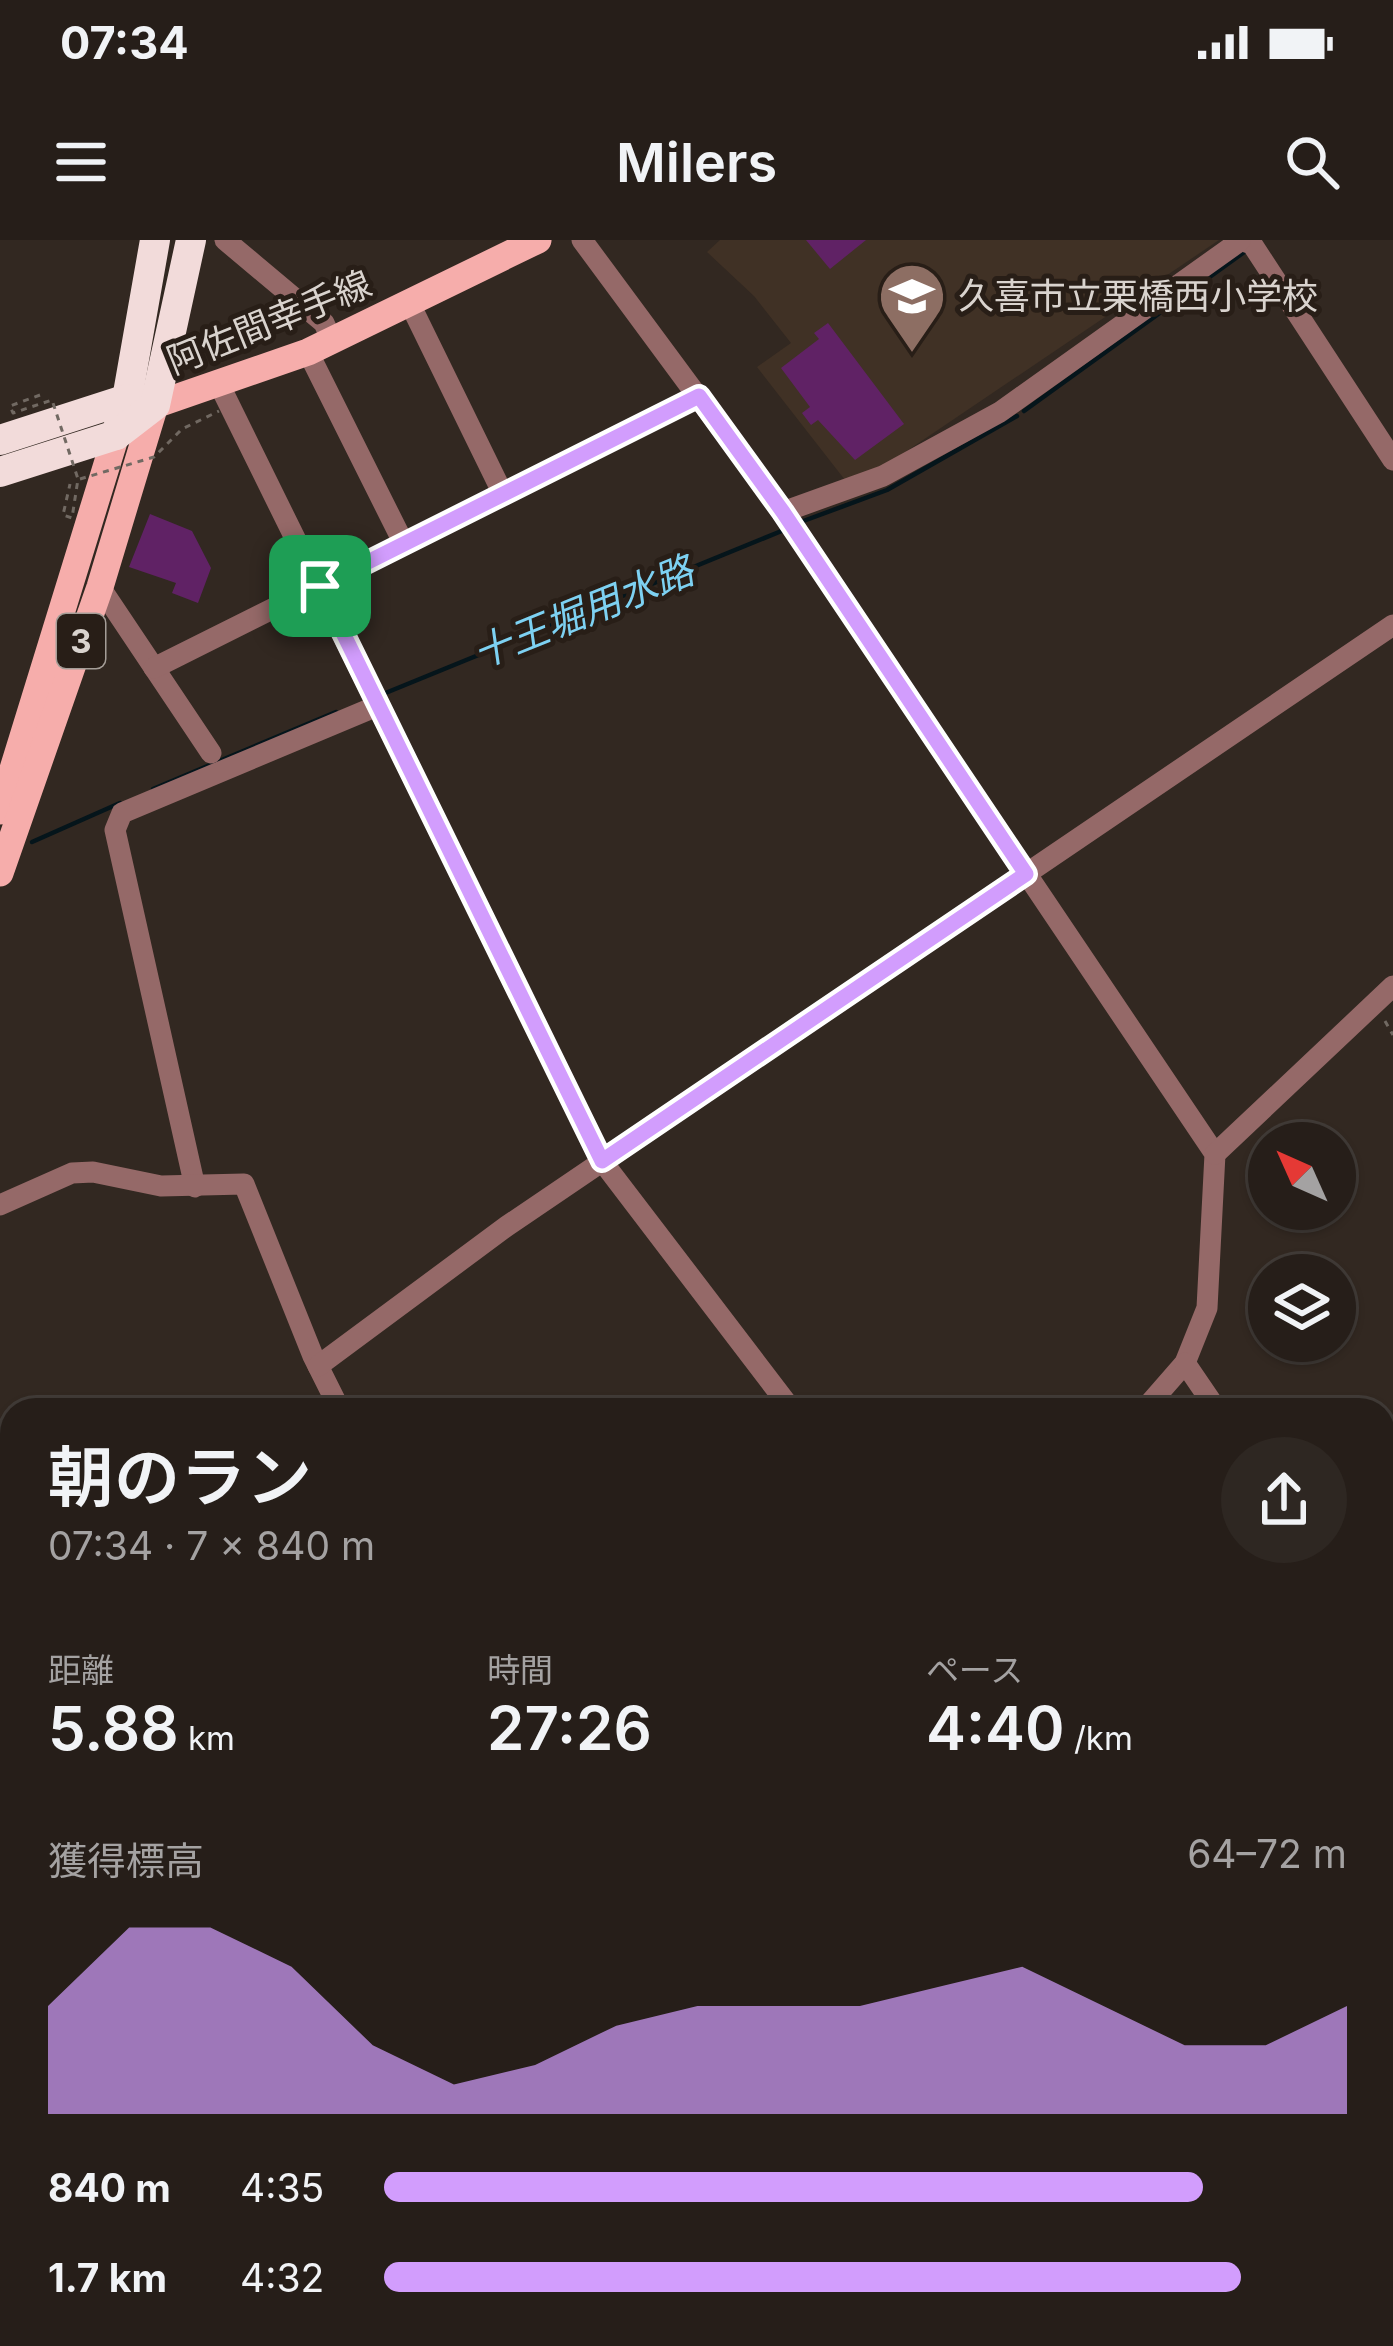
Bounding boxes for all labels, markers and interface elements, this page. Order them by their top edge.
text: 07:34 [60,15,189,70]
icon: menu [48,129,114,195]
icon: search [1279,129,1345,195]
text: Milers [616,130,777,195]
street label: 阿佐間幸手線 [161,261,377,383]
school or university icon: 久喜市立栗橋西小学校 [877,261,947,355]
place label: 久喜市立栗橋西小学校 [958,274,1318,318]
pin [269,535,371,637]
water label: 十王堀用水路 [466,545,703,677]
icon: arrive [287,553,353,619]
road number: 3 [57,614,105,668]
north arrow [1248,1122,1356,1230]
map controls [1248,1122,1356,1362]
button: layers [1248,1254,1356,1362]
text: 朝のラン [48,1437,312,1517]
button: share [1221,1437,1347,1563]
text: 07:34 · 7 × 840 m [48,1522,375,1569]
text: 距離 [48,1650,114,1690]
text: 時間 [487,1650,553,1690]
text: ペース [926,1650,1023,1690]
text: 5.88 [48,1692,179,1764]
text: 27:26 [487,1692,652,1764]
text: 4:40 [926,1692,1065,1764]
text: km [179,1718,235,1758]
text: /km [1065,1718,1133,1758]
text: 64–72 m [1187,1830,1347,1877]
text: 獲得標高 [48,1837,204,1884]
text: 840 m [48,2164,171,2211]
text: 4:35 [240,2164,324,2211]
text: 1.7 km [48,2254,167,2301]
text: 4:32 [240,2254,324,2301]

